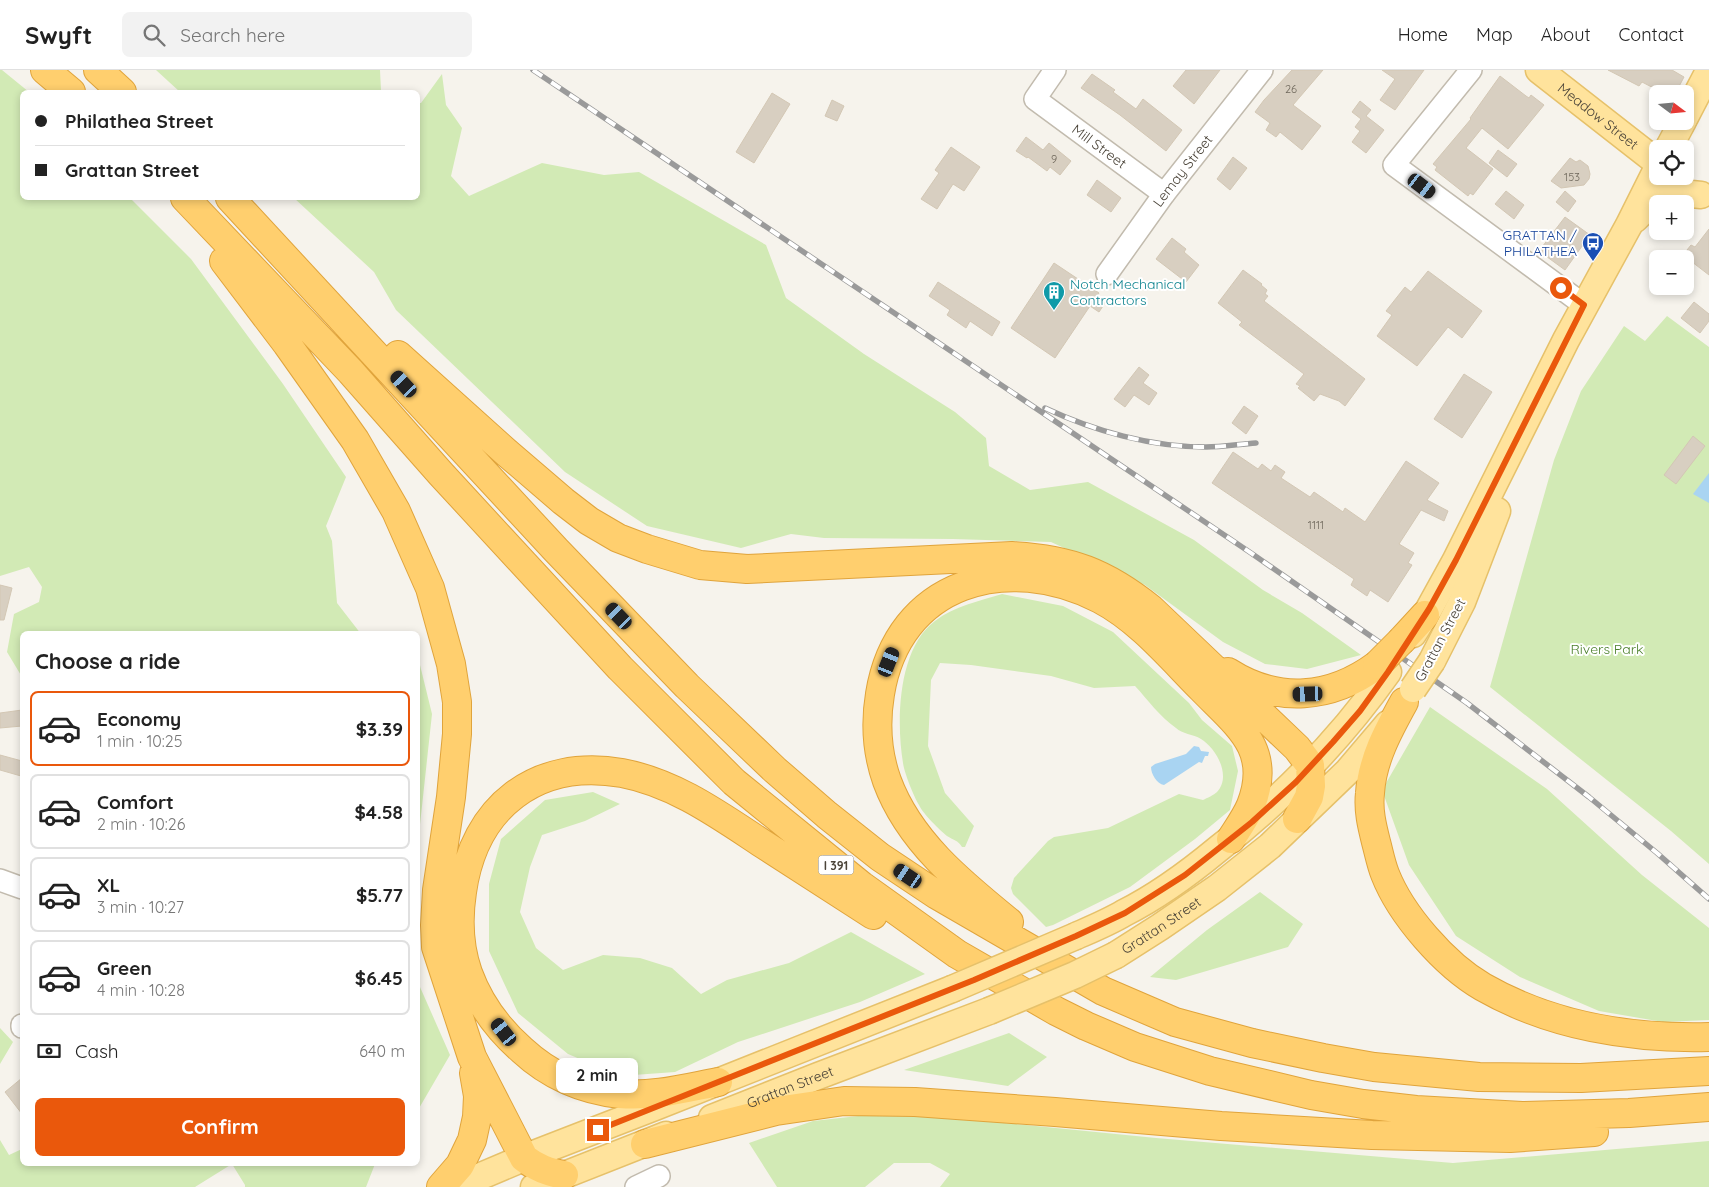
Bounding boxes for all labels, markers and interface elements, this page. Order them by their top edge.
search box [122,12,472,57]
text: Swyft [25,20,92,50]
icon: search [140,21,168,49]
text: Search here [180,23,285,47]
text: Home [1398,23,1448,46]
text: Map [1476,23,1513,46]
text: About [1541,23,1591,46]
text: Contact [1619,23,1684,46]
street label: Meadow Street [1554,79,1642,153]
house number: 26 [1285,82,1297,96]
north arrow [1649,85,1694,130]
map controls [1649,85,1694,295]
text: Philathea Street [65,109,214,133]
street label: Mill Street [1068,120,1130,172]
street label: Lemay Street [1149,131,1217,210]
button: locate [1649,140,1694,185]
house number: 9 [1051,152,1057,166]
text: Grattan Street [65,158,199,182]
house number: 153 [1564,170,1580,184]
car [1405,171,1438,201]
button: + [1649,195,1694,240]
place label: GRATTAN / PHILATHEA [1503,226,1578,260]
bus stop icon: GRATTAN / PHILATHEA [1581,231,1605,262]
button: − [1649,250,1694,295]
place label: Notch Mechanical Contractors [1070,275,1186,309]
route start [1550,277,1572,299]
building icon: Notch Mechanical Contractors [1042,280,1066,311]
car [388,368,419,400]
house number: 1111 [1308,518,1324,532]
street label: Grattan Street [1411,595,1470,685]
car [603,600,634,632]
park label: Rivers Park [1570,640,1644,658]
car [876,645,901,679]
text: Choose a ride [35,647,180,675]
car [1292,686,1323,702]
icon: car [37,706,82,751]
text: Economy [97,707,181,731]
text: $3.39 [356,717,403,741]
text: 1 min · 10:25 [97,731,182,751]
icon: car [37,789,82,834]
text: Comfort [97,790,174,814]
text: $4.58 [354,800,403,824]
text: 2 min · 10:26 [97,814,185,834]
road number: I 391 [818,856,854,874]
car [891,861,924,891]
icon: car [37,872,82,917]
text: XL [97,873,120,897]
text: $5.77 [356,883,403,907]
street label: Grattan Street [1118,893,1205,958]
text: 3 min · 10:27 [97,897,184,917]
icon: car [37,955,82,1000]
text: Green [97,956,152,980]
text: $6.45 [355,966,403,990]
text: 4 min · 10:28 [97,980,185,1000]
car [488,1016,519,1048]
icon: cash [35,1037,63,1065]
text: Cash [75,1039,119,1063]
text: 640 m [359,1041,405,1061]
callout: 2 min [557,1058,639,1092]
street label: Grattan Street [744,1062,836,1112]
text: 2 min [576,1065,618,1085]
button: Confirm [35,1098,405,1156]
route end [587,1119,609,1141]

